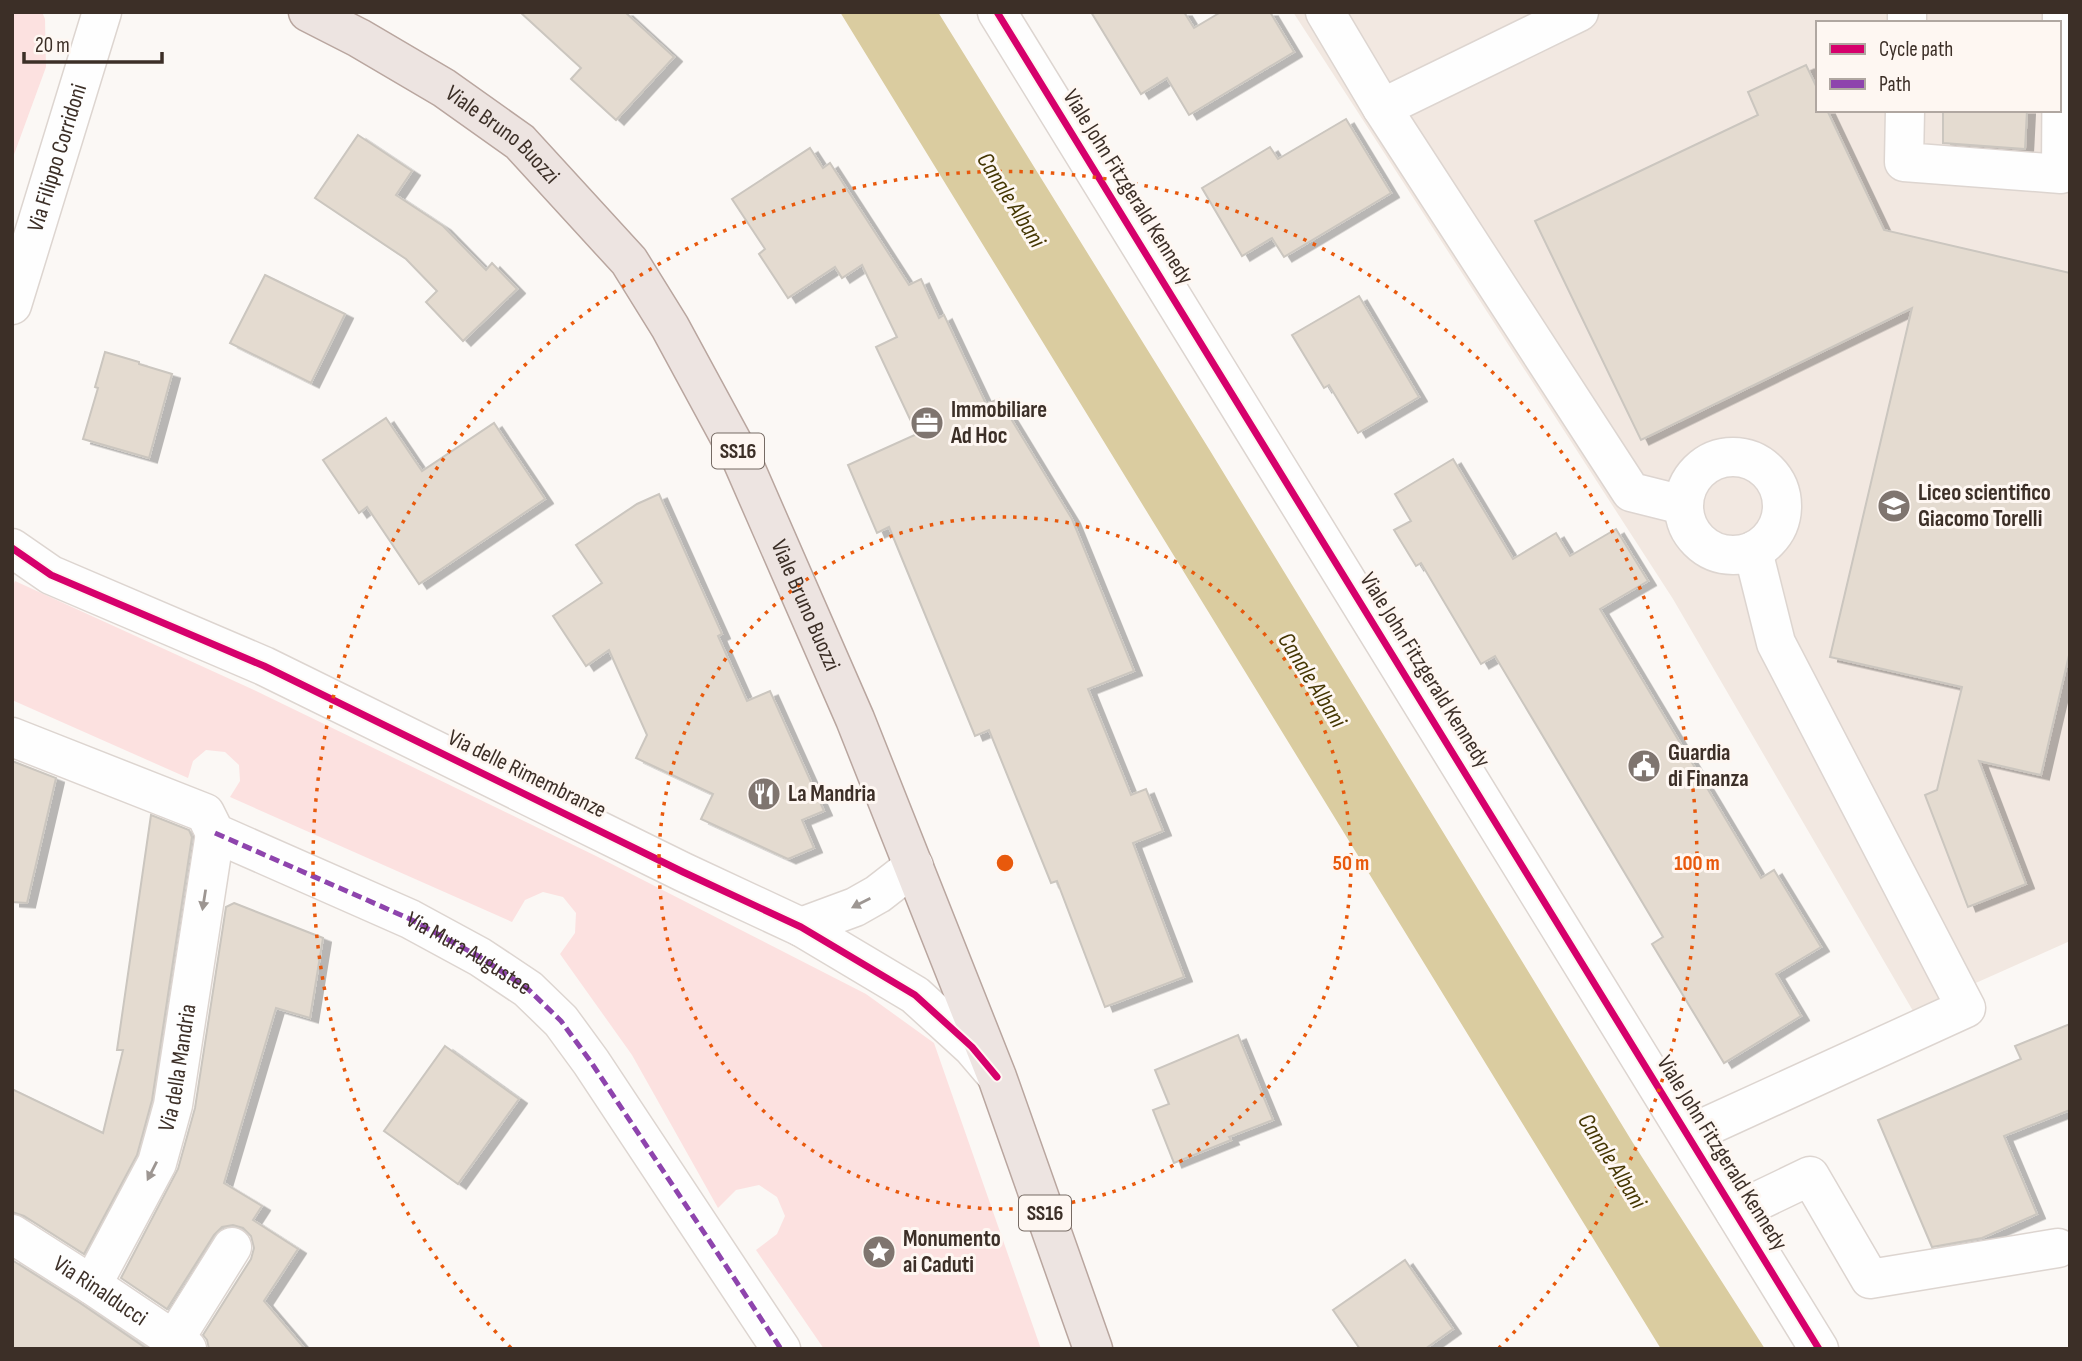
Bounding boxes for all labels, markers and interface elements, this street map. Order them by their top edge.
scale bar [24,21,163,65]
legend [1816,21,2061,112]
text: 20 m [35,33,70,58]
text: Cycle path [1879,37,1953,62]
text: Path [1879,72,1911,97]
street label: Viale Bruno Buozzi [440,79,565,190]
street label: Via Filippo Corridoni [21,80,93,235]
street label: Viale John Fitzgerald Kennedy [1057,84,1199,290]
water label: Canale Albani [970,147,1052,254]
place label: Immobiliare Ad Hoc [950,396,1047,450]
office icon: Immobiliare Ad Hoc [908,404,946,442]
road number: SS16 [712,434,764,468]
place label: Liceo scientifico Giacomo Torelli [1918,479,2051,533]
school or university icon: Liceo scientifico Giacomo Torelli [1875,487,1913,525]
street label: Viale Bruno Buozzi [764,535,846,675]
street label: Viale John Fitzgerald Kennedy [1354,567,1496,773]
water label: Canale Albani [1271,627,1353,734]
street label: Via delle Rimembranze [443,724,611,824]
place label: Guardia di Finanza [1668,739,1749,793]
public building icon: Guardia di Finanza [1625,747,1663,785]
restaurant icon: La Mandria [745,775,783,813]
place label: La Mandria [788,780,876,808]
centre of rings [993,851,1017,875]
text: 50 m [1333,851,1369,876]
text: 100 m [1674,851,1720,876]
one-way arrow [199,889,210,911]
one-way arrow [851,897,871,909]
street label: Via Mura Augustee [401,906,537,1001]
street label: Via della Mandria [152,1002,202,1135]
street label: Viale John Fitzgerald Kennedy [1651,1050,1793,1256]
water label: Canale Albani [1571,1108,1653,1215]
one-way arrow [147,1161,158,1181]
road number: SS16 [1019,1196,1071,1230]
place label: Monumento ai Caduti [903,1225,1001,1279]
place icon: Monumento ai Caduti [860,1233,898,1271]
street label: Via Rinalducci [48,1250,153,1332]

